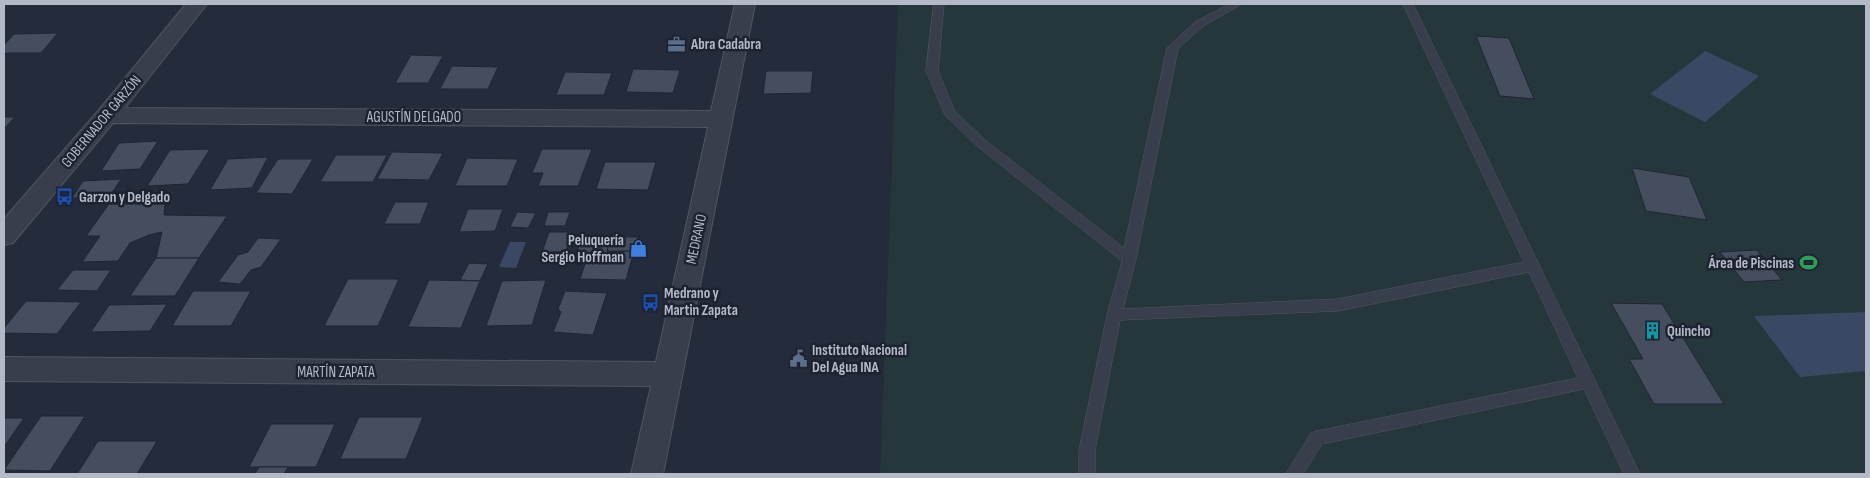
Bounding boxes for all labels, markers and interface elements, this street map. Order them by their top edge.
office icon: Abra Cadabra [667,34,687,54]
place label: Abra Cadabra [690,35,761,54]
street label: GOBERNADOR GARZÓN [57,71,146,171]
street label: AGUSTÍN DELGADO [366,108,461,127]
bus stop icon: Garzon y Delgado [55,187,75,207]
place label: Garzon y Delgado [79,188,170,207]
street label: MEDRANO [682,212,711,266]
place label: Peluquería Sergio Hoffman [542,231,624,267]
shop icon: Peluquería Sergio Hoffman [628,239,648,259]
sports icon: Área de Piscinas [1798,253,1818,273]
place label: Área de Piscinas [1708,254,1794,273]
place label: Medrano y Martin Zapata [664,284,738,320]
bus stop icon: Medrano y Martin Zapata [640,292,660,312]
building icon: Quincho [1643,321,1663,341]
place label: Quincho [1667,322,1711,341]
place label: Instituto Nacional Del Agua INA [812,341,907,377]
public building icon: Instituto Nacional Del Agua INA [788,349,808,369]
street label: MARTÍN ZAPATA [297,363,375,382]

